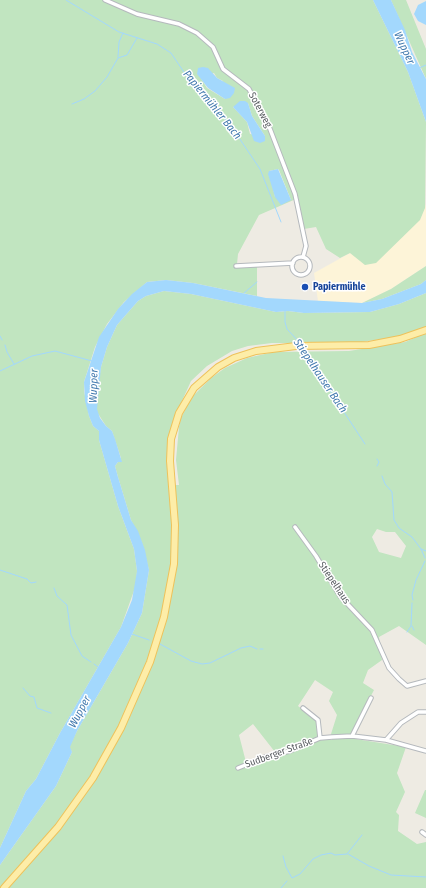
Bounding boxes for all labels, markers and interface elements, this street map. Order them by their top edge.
water label: Wupper [391,30,417,66]
water label: Papiermühler Bach [180,68,244,142]
street label: Soterweg [246,90,274,130]
place label: Papiermühle [313,281,365,293]
marker: Papiermühle [300,282,310,292]
water label: Stiepelhauser Bach [290,336,350,416]
water label: Wupper [87,369,101,403]
street label: Stiepelhaus [316,560,352,606]
water label: Wupper [66,694,94,730]
street label: Sudberger Straße [244,735,314,771]

